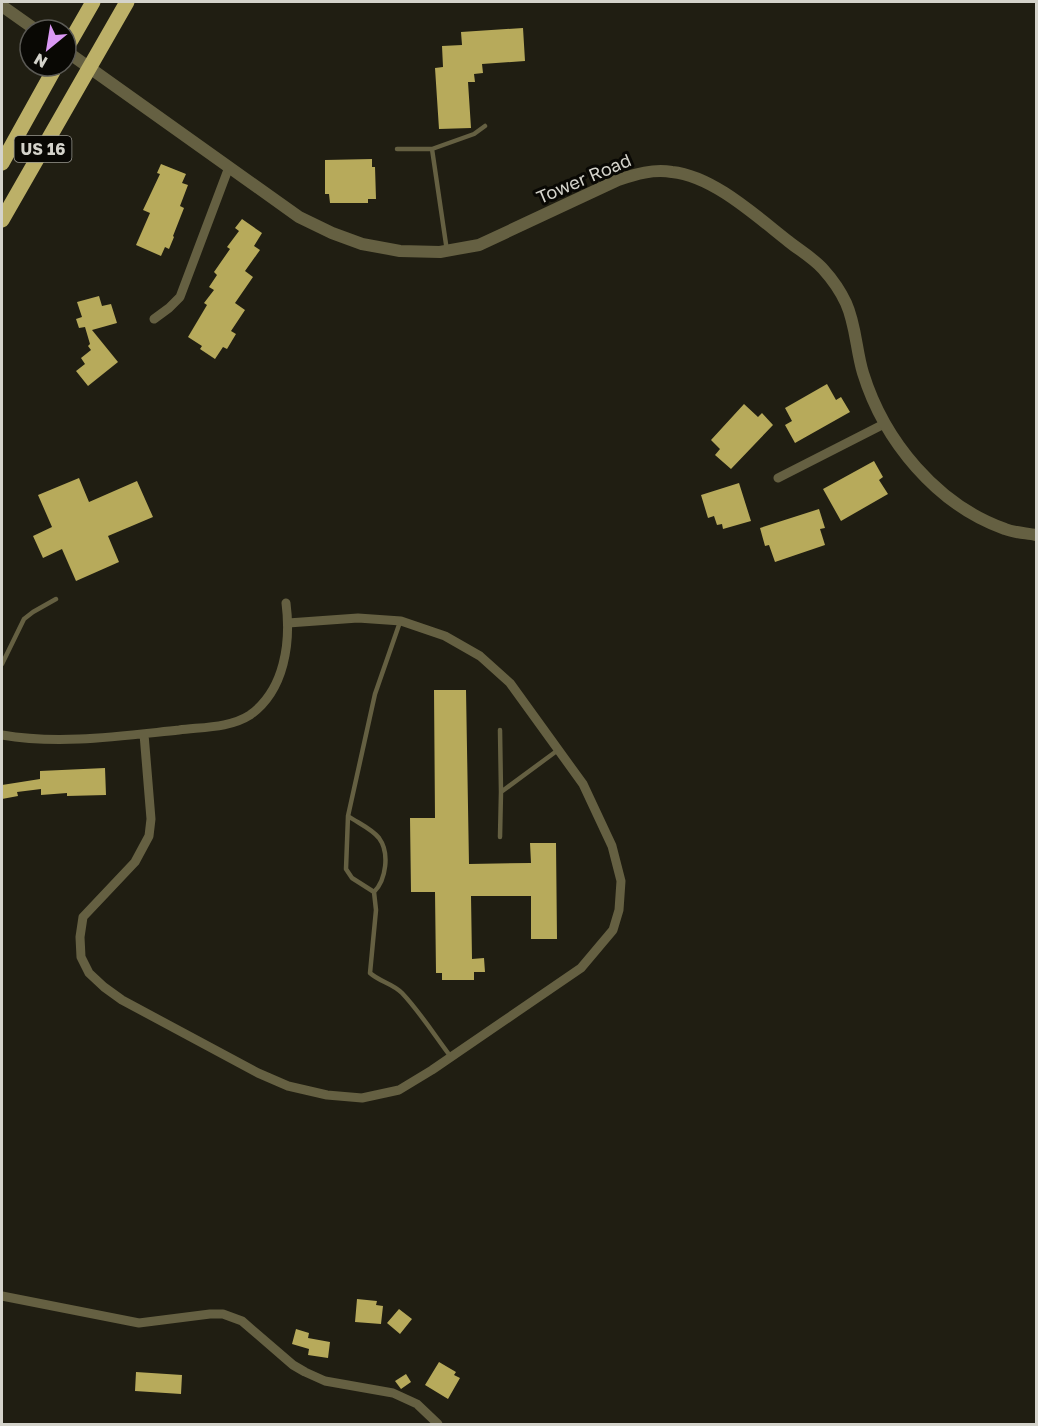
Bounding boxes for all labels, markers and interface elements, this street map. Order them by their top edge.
north arrow [18,18,78,78]
text: N [30,49,51,73]
road number: US 16 [15,136,72,162]
street label: Tower Road [533,148,634,208]

